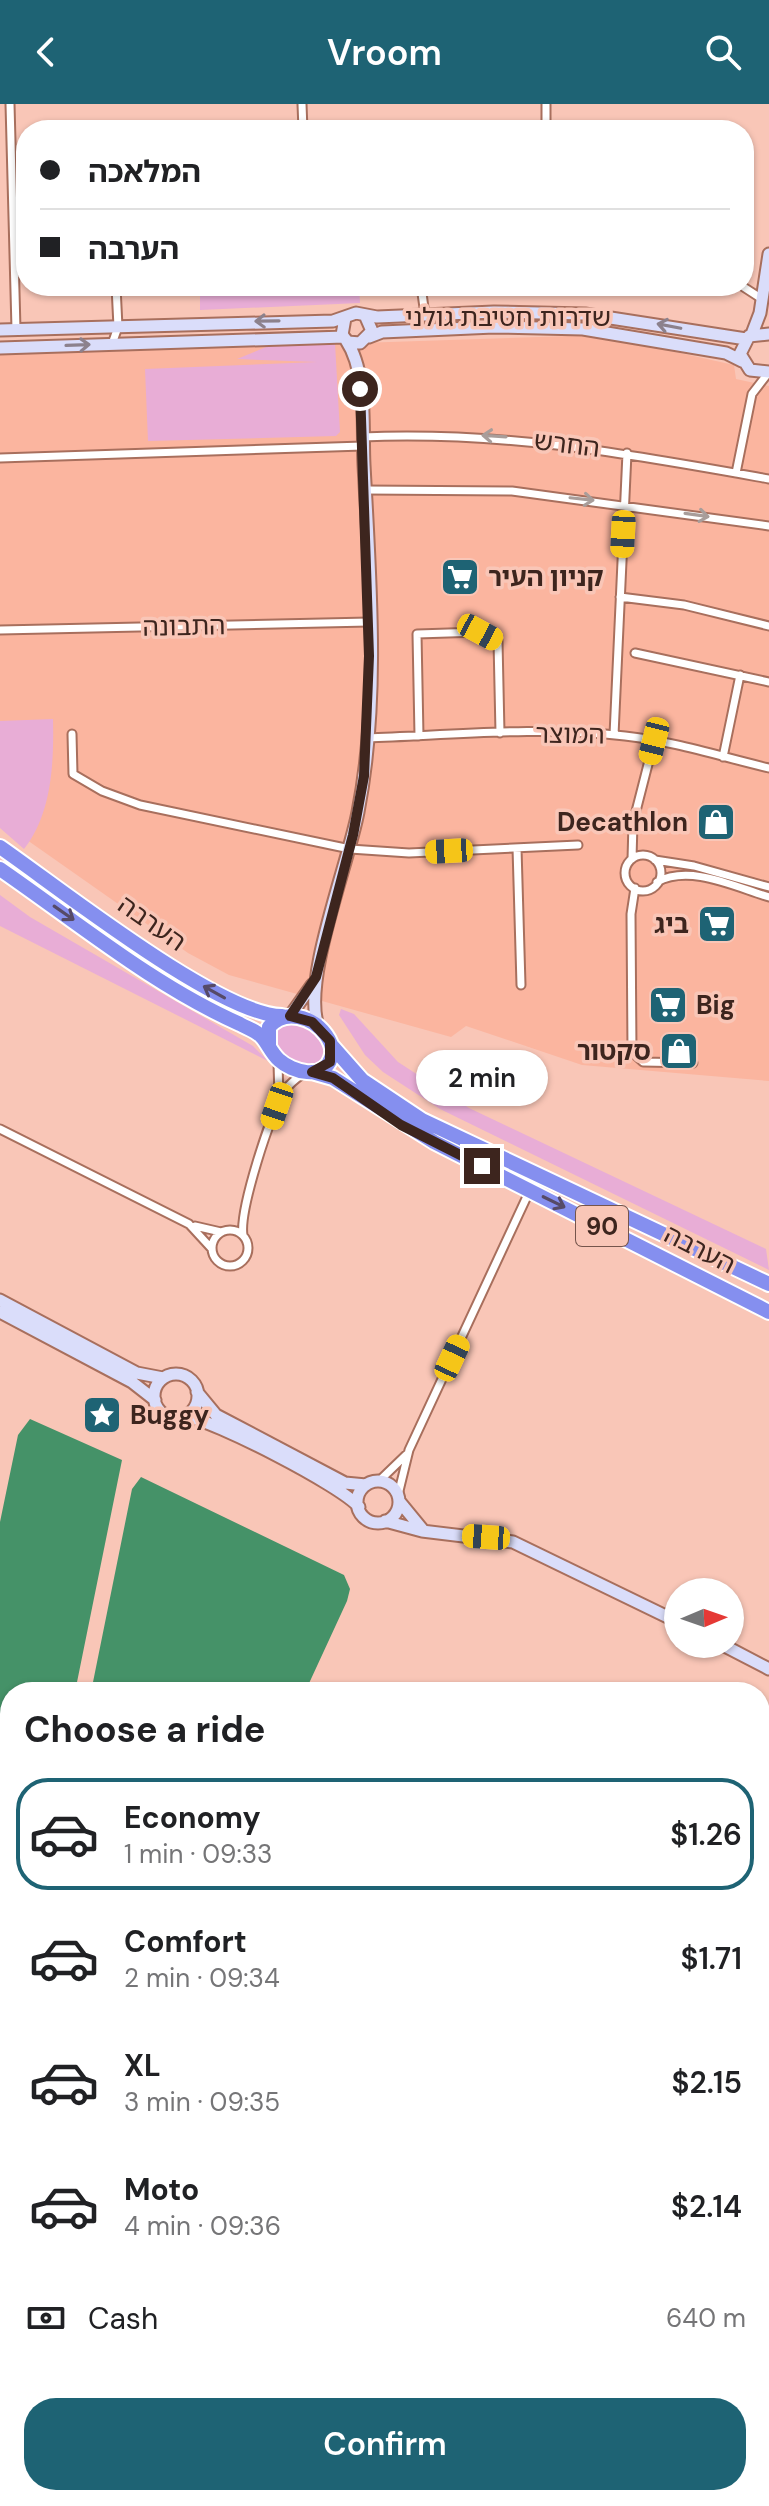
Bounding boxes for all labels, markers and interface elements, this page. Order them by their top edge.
text: Vroom [327,29,442,76]
icon: back [24,30,68,74]
icon: search [701,30,745,74]
text: המלאכה [88,152,201,191]
text: הערבה [88,229,179,268]
street label: שדרות חטיבת גולני [405,300,611,334]
one-way arrow [254,314,281,329]
one-way arrow [657,318,682,333]
one-way arrow [64,337,91,352]
route start [342,371,378,407]
street label: החרש [532,423,602,465]
one-way arrow [482,429,508,444]
one-way arrow [568,491,595,506]
one-way arrow [684,508,709,523]
car [610,509,636,559]
supermarket icon: קניון העיר [439,556,481,598]
place label: קניון העיר [488,560,604,594]
street label: התבונה [142,608,226,644]
car [453,610,507,654]
car [637,715,671,767]
street label: המוצר [535,716,605,752]
shop icon: Decathlon [695,801,737,843]
place label: Decathlon [557,805,688,839]
car [424,838,474,864]
street label: הערבה [111,887,193,959]
supermarket icon: ביג [696,903,738,945]
one-way arrow [53,905,75,921]
place label: ביג [654,907,689,941]
one-way arrow [203,983,226,999]
supermarket icon: Big [647,984,689,1026]
place label: Big [696,988,735,1022]
shop icon: סקטור [658,1030,700,1072]
place label: סקטור [577,1034,651,1068]
callout: 2 min [416,1050,548,1106]
text: 2 min [448,1061,516,1095]
car [258,1079,296,1133]
route end [464,1148,500,1184]
one-way arrow [541,1195,565,1210]
road number: 90 [576,1206,628,1246]
street label: הערבה [659,1217,741,1281]
car [431,1331,473,1385]
place icon: Buggy [81,1394,123,1436]
place label: Buggy [130,1398,210,1432]
car [461,1523,511,1551]
north arrow [664,1578,744,1658]
map controls [664,1578,744,1658]
text: Choose a ride [24,1706,265,1753]
icon: car [28,1798,100,1870]
text: Economy [124,1798,261,1837]
text: $1.26 [670,1815,742,1854]
text: 1 min · 09:33 [124,1837,272,1871]
icon: car [28,1922,100,1994]
text: Comfort [124,1922,247,1961]
text: $1.71 [681,1939,742,1978]
text: 2 min · 09:34 [124,1961,280,1995]
icon: car [28,2046,100,2118]
text: XL [124,2046,161,2085]
text: $2.15 [672,2063,742,2102]
text: 3 min · 09:35 [124,2085,280,2119]
icon: car [28,2170,100,2242]
text: Moto [124,2170,199,2209]
text: $2.14 [671,2187,742,2226]
text: 4 min · 09:36 [124,2209,281,2243]
icon: cash [24,2296,68,2340]
text: Cash [88,2299,158,2338]
text: 640 m [666,2301,746,2335]
button: Confirm [24,2398,746,2490]

